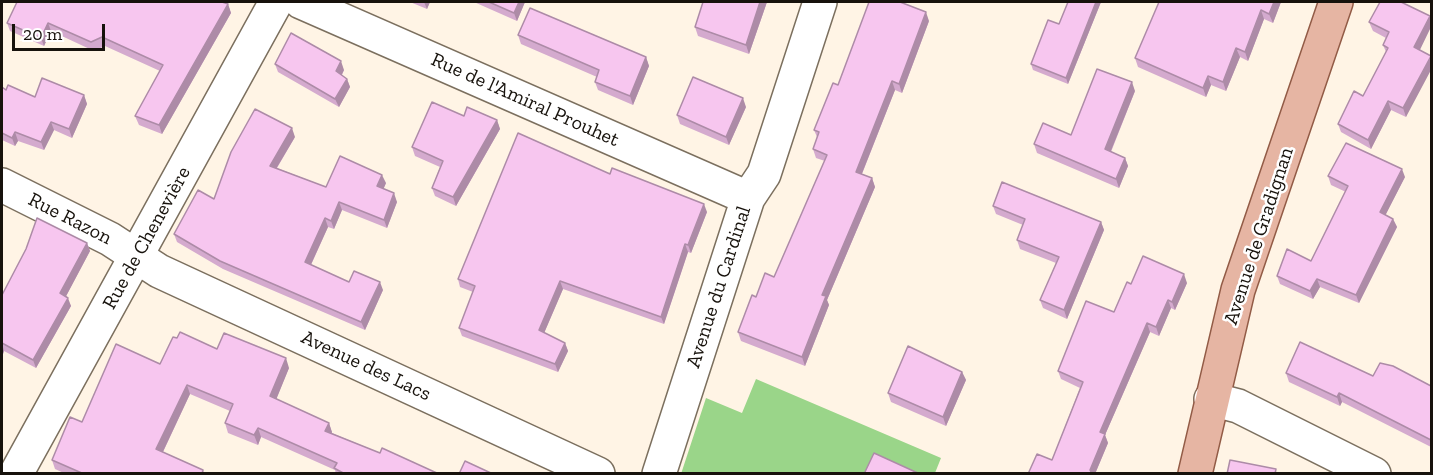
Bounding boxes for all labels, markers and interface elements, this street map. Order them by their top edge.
scale bar [15,12,108,50]
text: 20 m [23,23,62,45]
street label: Rue de l'Amiral Prouhet [427,48,623,152]
street label: Avenue de Gradignan [1219,144,1299,328]
street label: Rue de Chenevière [98,162,196,314]
street label: Rue Razon [24,188,116,250]
street label: Avenue du Cardinal [682,203,756,371]
street label: Avenue des Lacs [297,326,435,406]

